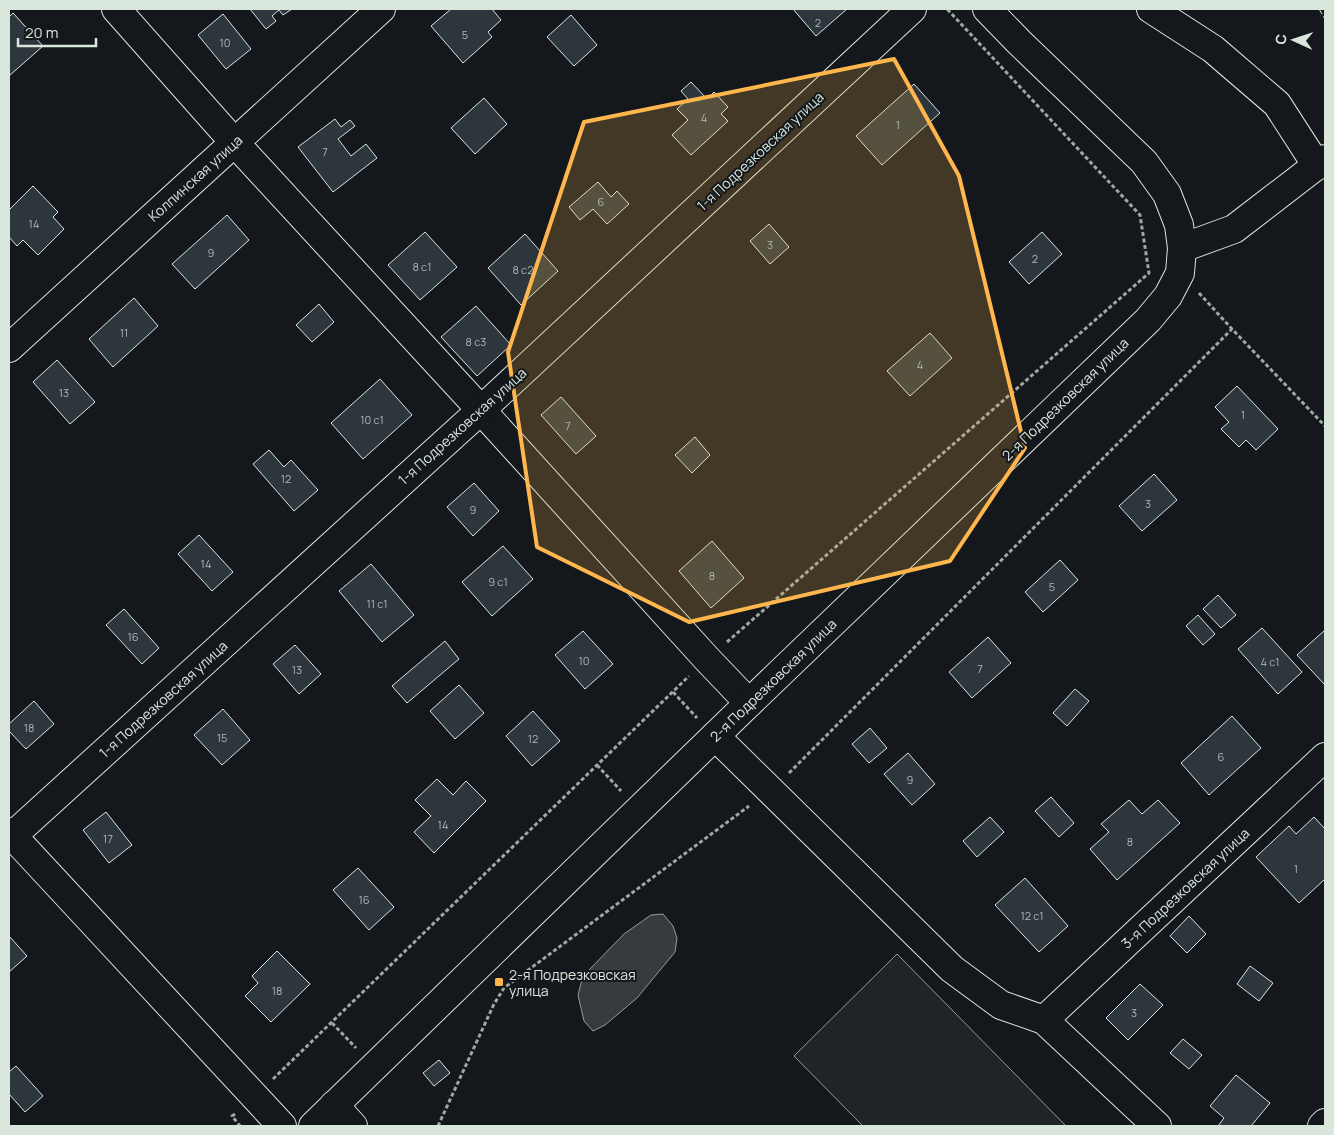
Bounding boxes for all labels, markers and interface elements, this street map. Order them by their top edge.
scale bar [18,15,95,47]
house number: 2 [815,15,821,30]
north arrow [1269,15,1319,65]
text: 20 m [25,22,58,43]
house number: 5 [462,27,468,42]
text: С [1271,34,1290,45]
house number: 10 [219,35,231,50]
street label: 1-я Подрезковская улица [693,87,827,215]
house number: 4 [701,110,707,125]
house number: 1 [896,117,900,132]
street label: Колпинская улица [144,131,246,225]
house number: 7 [322,144,328,159]
house number: 6 [598,194,605,209]
house number: 14 [29,216,39,231]
house number: 3 [767,237,773,252]
house number: 9 [208,245,215,260]
house number: 2 [1032,251,1038,266]
house number: 8 с1 [413,259,431,274]
house number: 8 с2 [513,262,533,277]
house number: 11 [120,325,128,340]
street label: 2-я Подрезковская улица [998,333,1132,465]
house number: 8 с3 [466,334,486,349]
house number: 4 [917,357,923,372]
street label: 1-я Подрезковская улица [394,363,530,489]
house number: 13 [59,385,69,400]
house number: 1 [1241,407,1245,422]
house number: 10 с1 [360,412,384,427]
house number: 7 [565,418,571,433]
house number: 12 [281,471,291,486]
house number: 3 [1145,496,1151,511]
house number: 9 [470,502,477,517]
house number: 14 [201,556,211,571]
house number: 8 [709,568,715,583]
house number: 9 с1 [488,574,508,589]
house number: 5 [1049,579,1055,594]
house number: 11 с1 [366,596,388,611]
street label: 2-я Подрезковская улица [706,614,840,746]
house number: 16 [127,629,139,644]
street label: 1-я Подрезковская улица [95,636,231,762]
house number: 10 [578,653,590,668]
house number: 4 с1 [1260,654,1280,669]
house number: 7 [977,661,983,676]
house number: 13 [292,662,302,677]
house number: 18 [24,720,34,735]
house number: 15 [217,730,227,745]
house number: 12 [528,731,538,746]
house number: 6 [1218,749,1225,764]
house number: 9 [907,772,914,787]
house number: 14 [438,817,448,832]
street label: 3-я Подрезковская улица [1117,823,1253,953]
house number: 17 [103,831,113,846]
house number: 8 [1127,834,1133,849]
house number: 1 [1294,861,1298,876]
house number: 16 [358,892,370,907]
house number: 12 с1 [1020,908,1044,923]
place label: 2-я Подрезковская улица [509,965,636,1000]
marker: 2-я Подрезковская улица [493,976,505,988]
house number: 18 [272,983,282,998]
house number: 3 [1131,1005,1137,1020]

